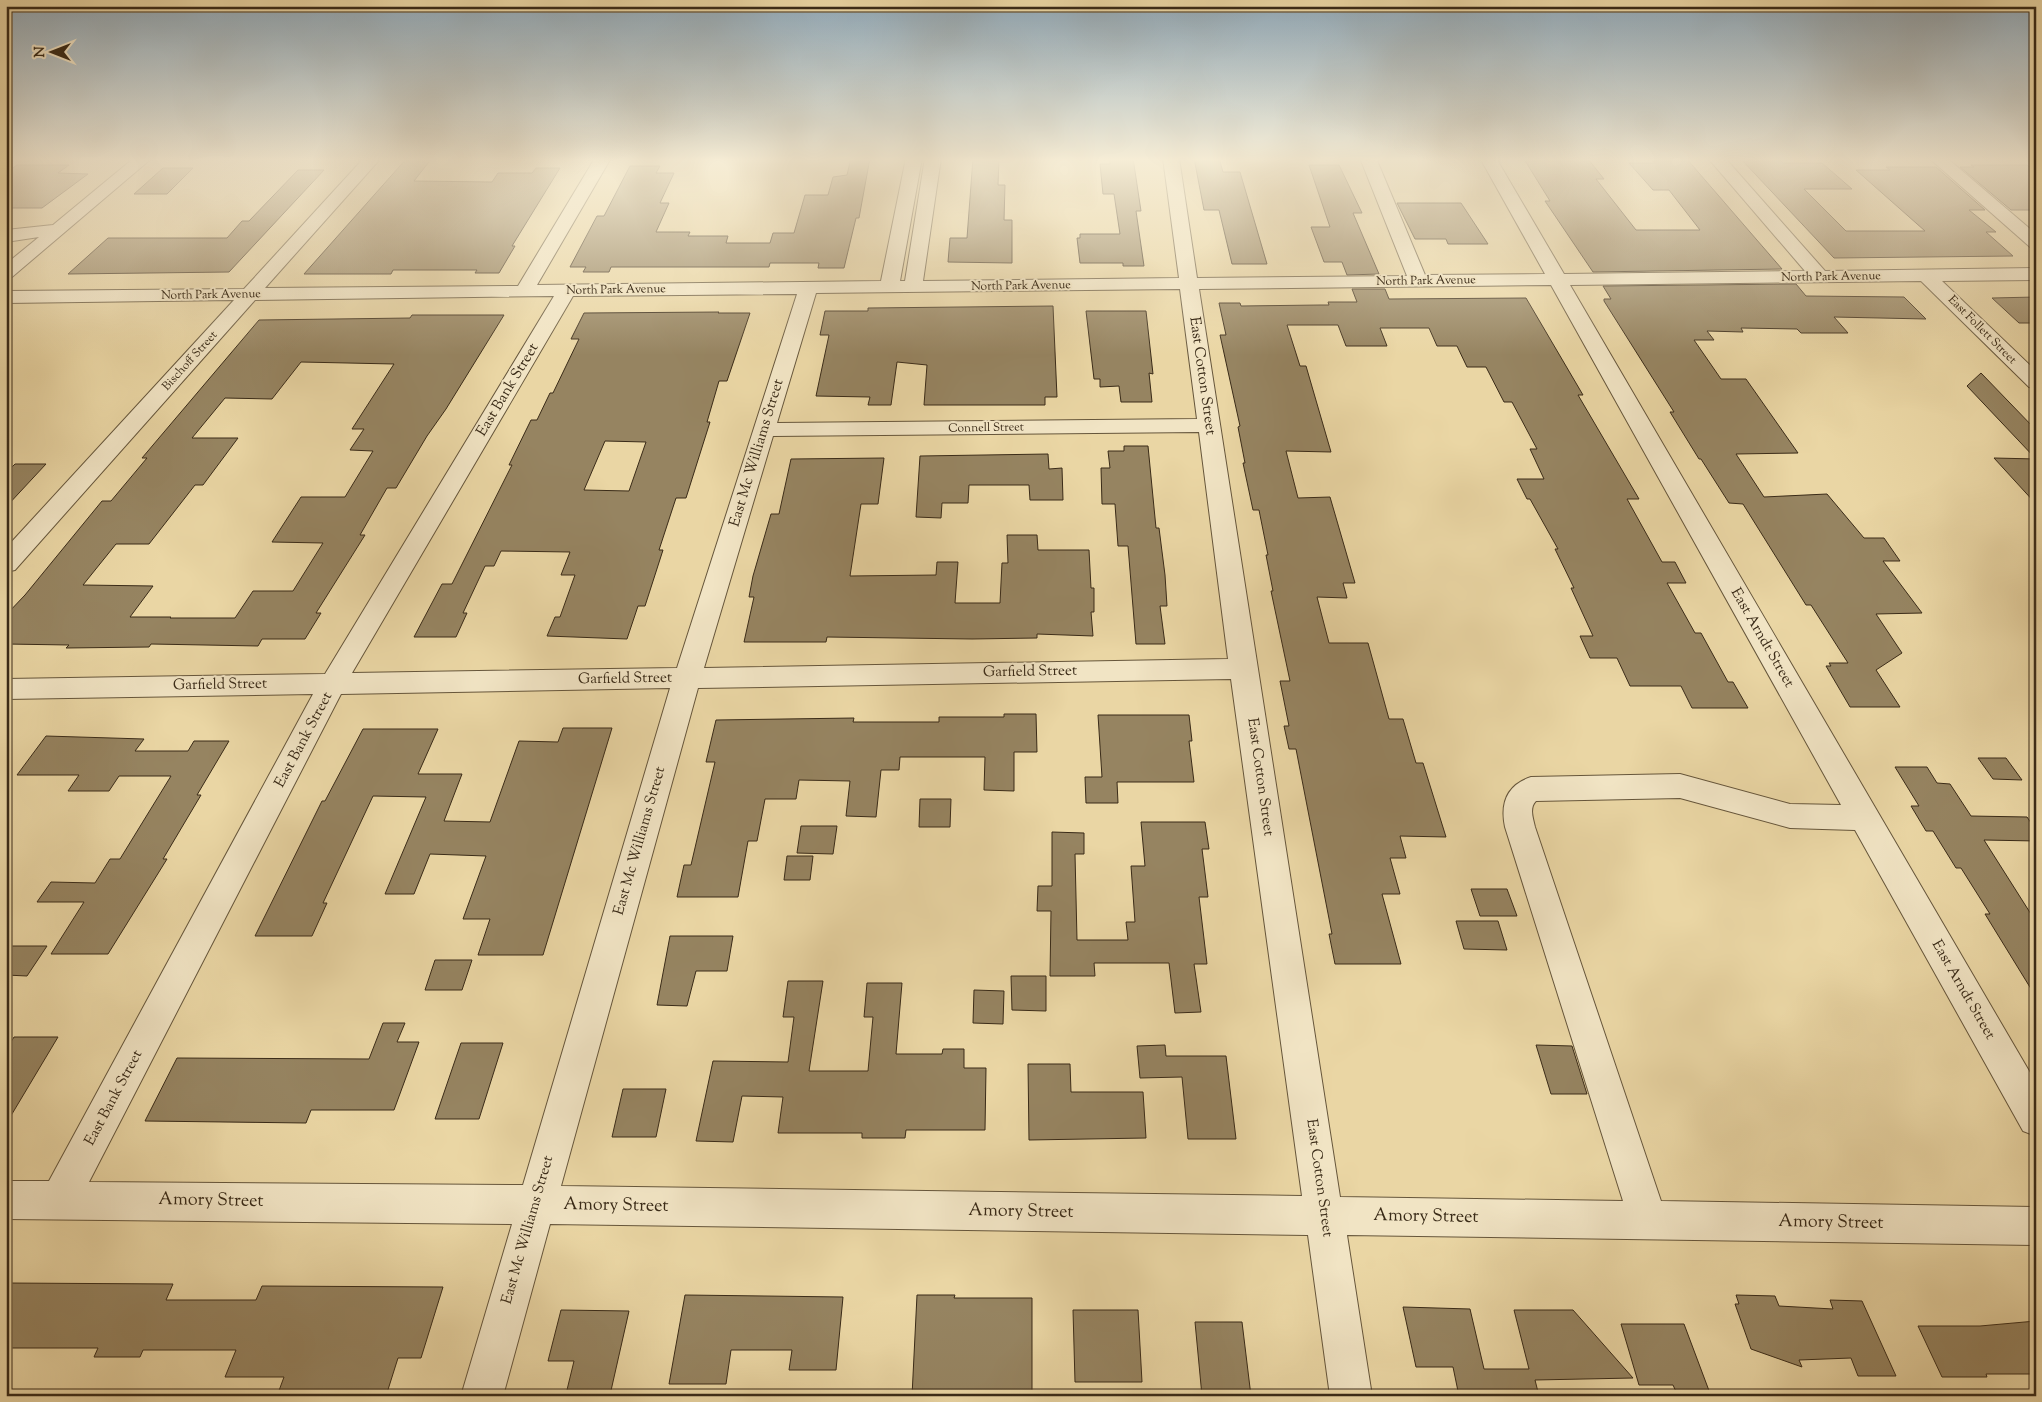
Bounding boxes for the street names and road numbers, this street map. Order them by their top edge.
street label: North Park Avenue [1781,267,1881,287]
street label: North Park Avenue [1376,271,1476,291]
street label: North Park Avenue [971,276,1071,296]
street label: North Park Avenue [566,280,666,300]
street label: North Park Avenue [161,285,261,305]
street label: East Follett Street [1943,291,2021,369]
street label: East Cotton Street [1183,315,1221,437]
street label: Bischoff Street [158,327,222,395]
street label: East Bank Street [472,339,544,441]
street label: East Mc Williams Street [725,377,789,529]
street label: Connell Street [948,418,1024,438]
street label: East Arndt Street [1725,584,1799,692]
street label: Garfield Street [983,661,1077,683]
street label: Garfield Street [578,668,672,690]
street label: Garfield Street [173,674,267,696]
street label: East Bank Street [270,688,338,792]
street label: East Cotton Street [1241,716,1279,838]
street label: East Mc Williams Street [609,764,671,918]
street label: East Arndt Street [1926,936,2000,1044]
street label: East Bank Street [80,1046,148,1150]
street label: East Cotton Street [1300,1117,1338,1239]
street label: East Mc Williams Street [497,1153,559,1307]
street label: Amory Street [158,1187,264,1215]
street label: Amory Street [563,1192,669,1220]
street label: Amory Street [968,1198,1074,1226]
street label: Amory Street [1373,1203,1479,1231]
street label: Amory Street [1778,1209,1884,1237]

